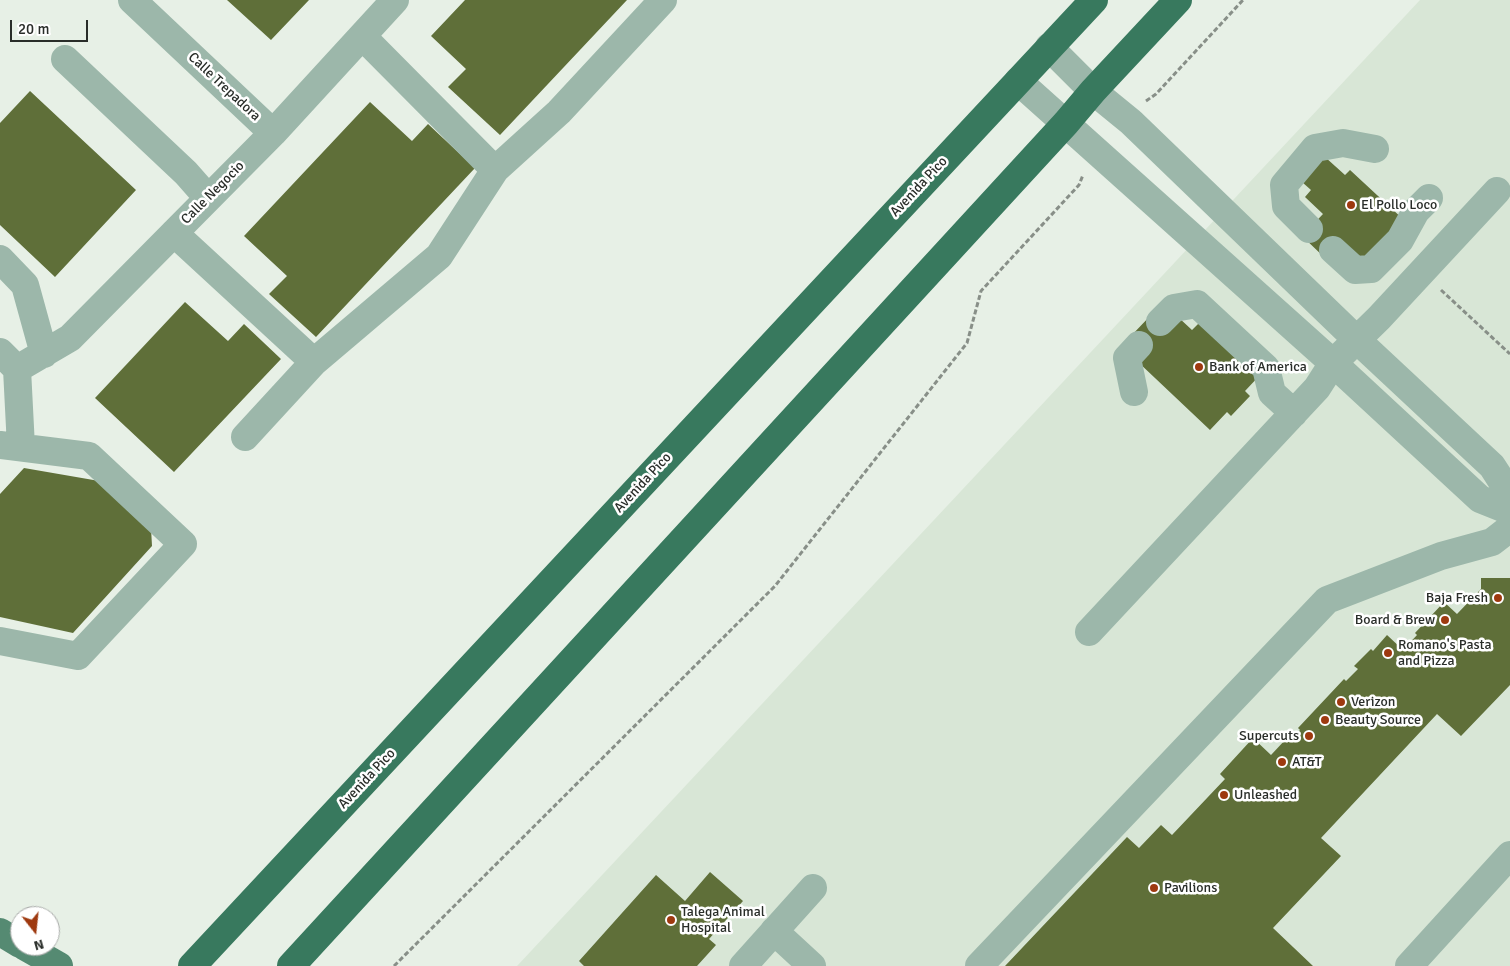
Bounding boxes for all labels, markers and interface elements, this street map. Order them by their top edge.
scale bar [12,10,90,42]
text: 20 m [18,20,49,38]
street label: Calle Trepadora [184,49,264,125]
street label: Avenida Pico [887,153,951,221]
street label: Calle Negocio [178,158,248,228]
place label: El Pollo Loco [1361,197,1437,213]
marker: El Pollo Loco [1345,199,1357,211]
place label: Bank of America [1209,359,1307,375]
marker: Bank of America [1193,361,1205,373]
street label: Avenida Pico [611,449,675,517]
place label: Baja Fresh [1426,590,1488,606]
marker: Baja Fresh [1492,592,1504,604]
place label: Board & Brew [1355,612,1435,628]
marker: Board & Brew [1439,614,1451,626]
place label: Romano's Pasta and Pizza [1398,637,1492,670]
marker: Romano's Pasta and Pizza [1382,647,1394,659]
place label: Verizon [1351,694,1395,710]
marker: Verizon [1335,696,1347,708]
place label: Beauty Source [1335,712,1421,728]
marker: Beauty Source [1319,714,1331,726]
place label: Supercuts [1239,728,1299,744]
marker: Supercuts [1303,730,1315,742]
street label: Avenida Pico [335,745,399,813]
place label: AT&T [1292,754,1322,770]
marker: AT&T [1276,756,1288,768]
place label: Unleashed [1234,787,1297,803]
marker: Unleashed [1218,789,1230,801]
place label: Pavilions [1164,880,1217,896]
marker: Pavilions [1148,882,1160,894]
place label: Talega Animal Hospital [681,904,765,936]
north arrow [10,906,60,956]
marker: Talega Animal Hospital [665,914,677,926]
text: N [32,935,46,954]

